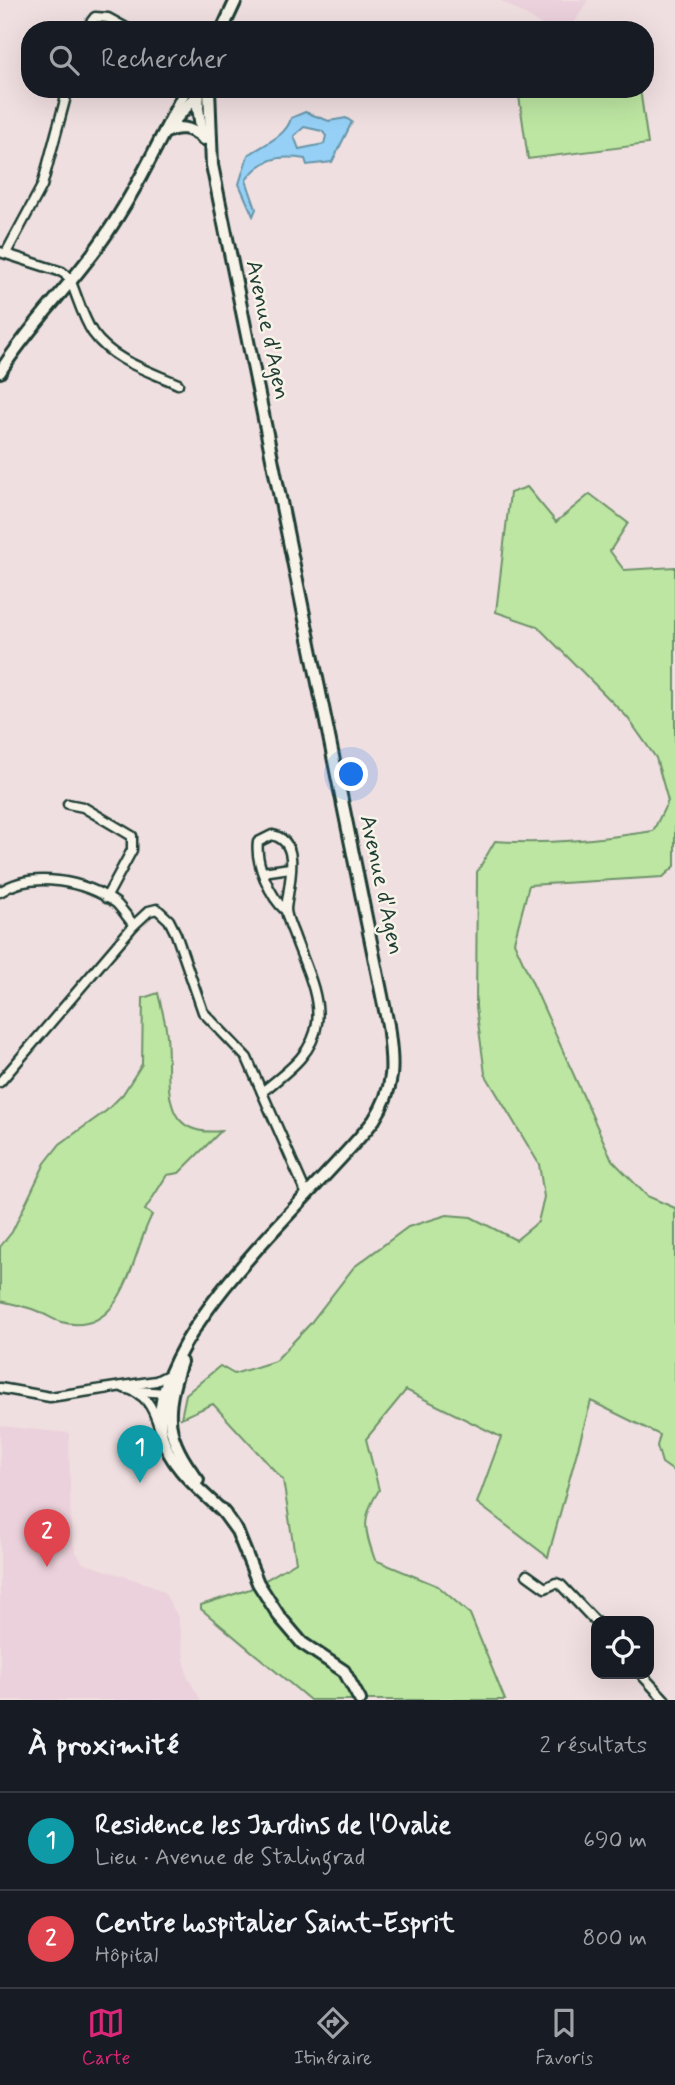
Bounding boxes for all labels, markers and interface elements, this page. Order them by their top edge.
search box [21,21,654,98]
icon: search [45,41,83,79]
text: Rechercher [101,43,227,77]
street label: Avenue d'Agen [238,257,296,403]
your location [334,757,368,791]
street label: Avenue d'Agen [352,812,410,958]
pin: 1 [117,1425,163,1483]
pin: 2 [24,1509,70,1567]
map controls [591,1616,654,1679]
button: locate [591,1616,654,1679]
text: À proximité [28,1726,179,1765]
text: 2 résultats [539,1731,647,1761]
text: Residence les Jardins de l'Ovalie [95,1809,451,1843]
text: 1 [46,1826,56,1856]
text: 690 m [583,1826,647,1856]
text: Lieu · Avenue de Stalingrad [95,1843,365,1873]
text: Centre hospitalier Saint-Esprit [95,1907,455,1941]
text: 2 [45,1924,57,1954]
text: 800 m [583,1924,647,1954]
text: Hôpital [95,1941,158,1971]
tab: Carte [82,2004,130,2071]
tab: Itinéraire [294,2004,372,2071]
tab: Favoris [536,2004,593,2071]

